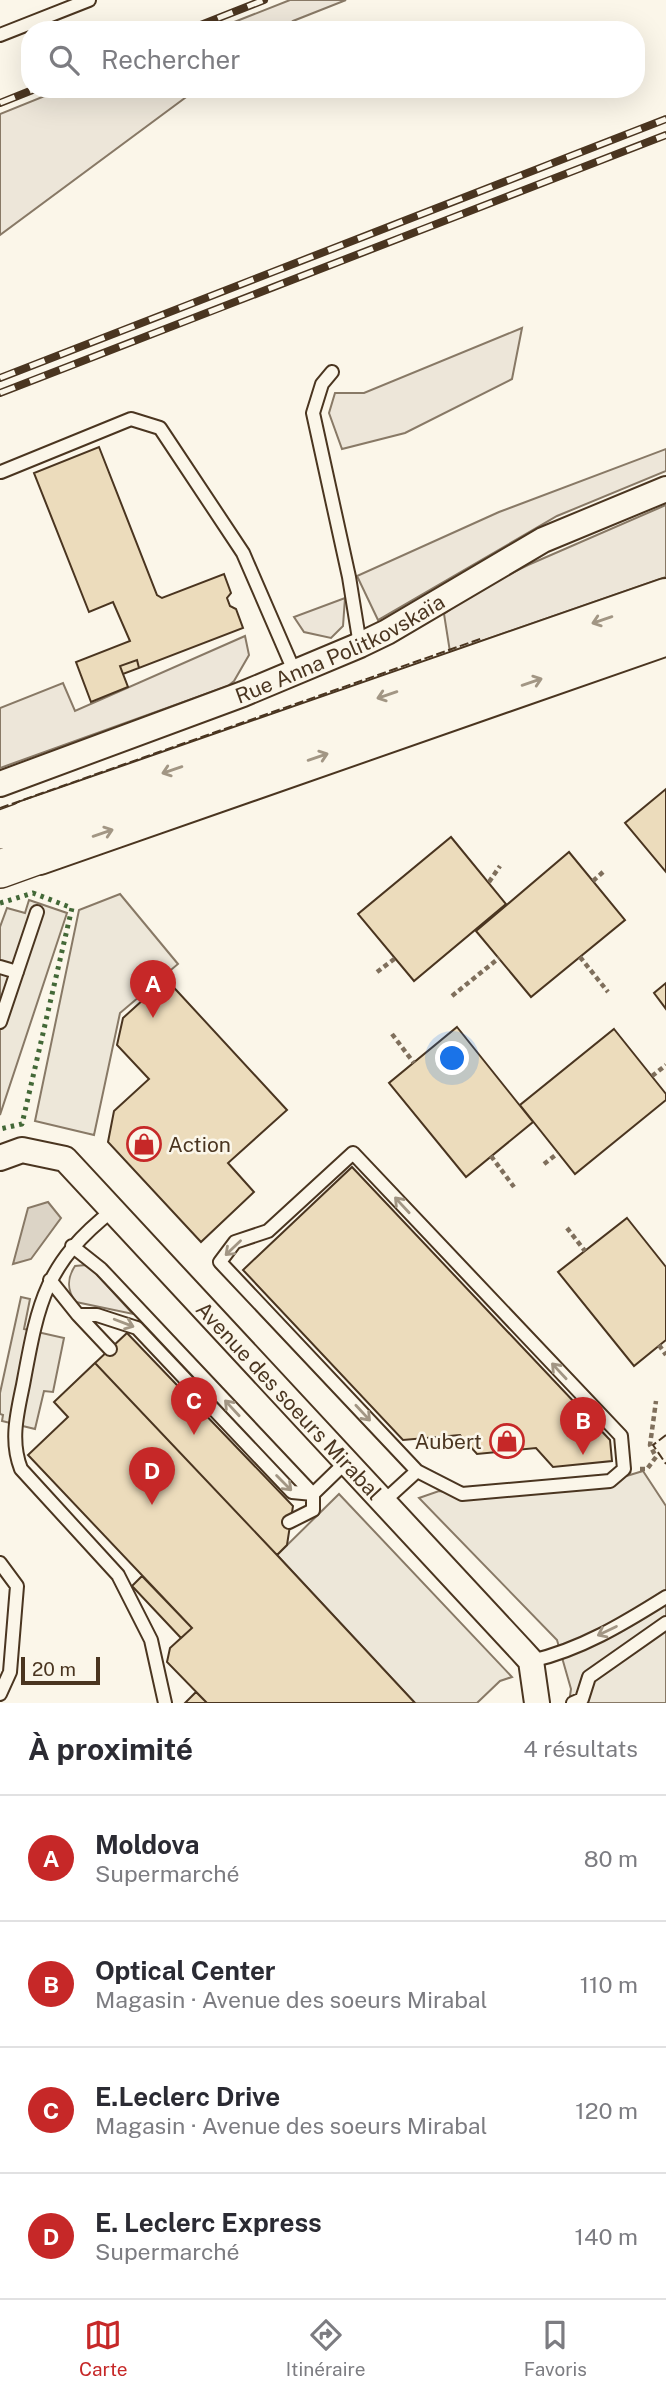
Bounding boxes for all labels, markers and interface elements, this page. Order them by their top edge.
search box [21,21,645,98]
icon: search [45,41,83,79]
text: Rechercher [101,44,240,75]
street label: Rue Anna Politkovskaïa [232,588,449,708]
one-way arrow [591,615,613,627]
one-way arrow [521,675,543,687]
one-way arrow [376,690,398,702]
one-way arrow [306,750,328,763]
one-way arrow [161,765,183,777]
one-way arrow [92,826,114,839]
pin: A [130,960,176,1018]
your location [435,1041,469,1075]
shop icon: Action [125,1125,163,1163]
place label: Action [168,1132,231,1157]
one-way arrow [394,1197,411,1214]
one-way arrow [224,1239,242,1256]
street label: Avenue des soeurs Mirabal [191,1296,387,1505]
one-way arrow [113,1318,135,1330]
one-way arrow [550,1362,567,1379]
pin: C [171,1377,217,1435]
pin: B [560,1397,606,1455]
one-way arrow [224,1400,241,1417]
one-way arrow [354,1404,371,1422]
shop icon: Aubert [488,1422,526,1460]
place label: Aubert [414,1429,482,1454]
pin: D [129,1447,175,1505]
one-way arrow [276,1474,293,1491]
one-way arrow [597,1625,618,1639]
scale bar [21,1654,100,1686]
text: 20 m [32,1658,76,1680]
text: À proximité [28,1731,193,1767]
text: 4 résultats [523,1735,638,1762]
text: Moldova [95,1829,199,1860]
text: A [43,1845,59,1872]
text: 80 m [584,1845,638,1872]
text: Supermarché [95,1860,240,1887]
text: Optical Center [95,1955,276,1986]
text: B [43,1971,59,1998]
text: 110 m [580,1971,638,1998]
text: Magasin · Avenue des soeurs Mirabal [95,1986,488,2013]
text: E.Leclerc Drive [95,2081,280,2112]
text: C [43,2097,59,2124]
text: 120 m [575,2097,638,2124]
text: Magasin · Avenue des soeurs Mirabal [95,2112,488,2139]
text: E. Leclerc Express [95,2207,322,2238]
text: D [43,2223,59,2250]
text: 140 m [575,2223,638,2250]
text: Supermarché [95,2238,240,2265]
tab: Carte [79,2316,128,2380]
tab: Itinéraire [286,2316,366,2380]
tab: Favoris [524,2316,587,2380]

